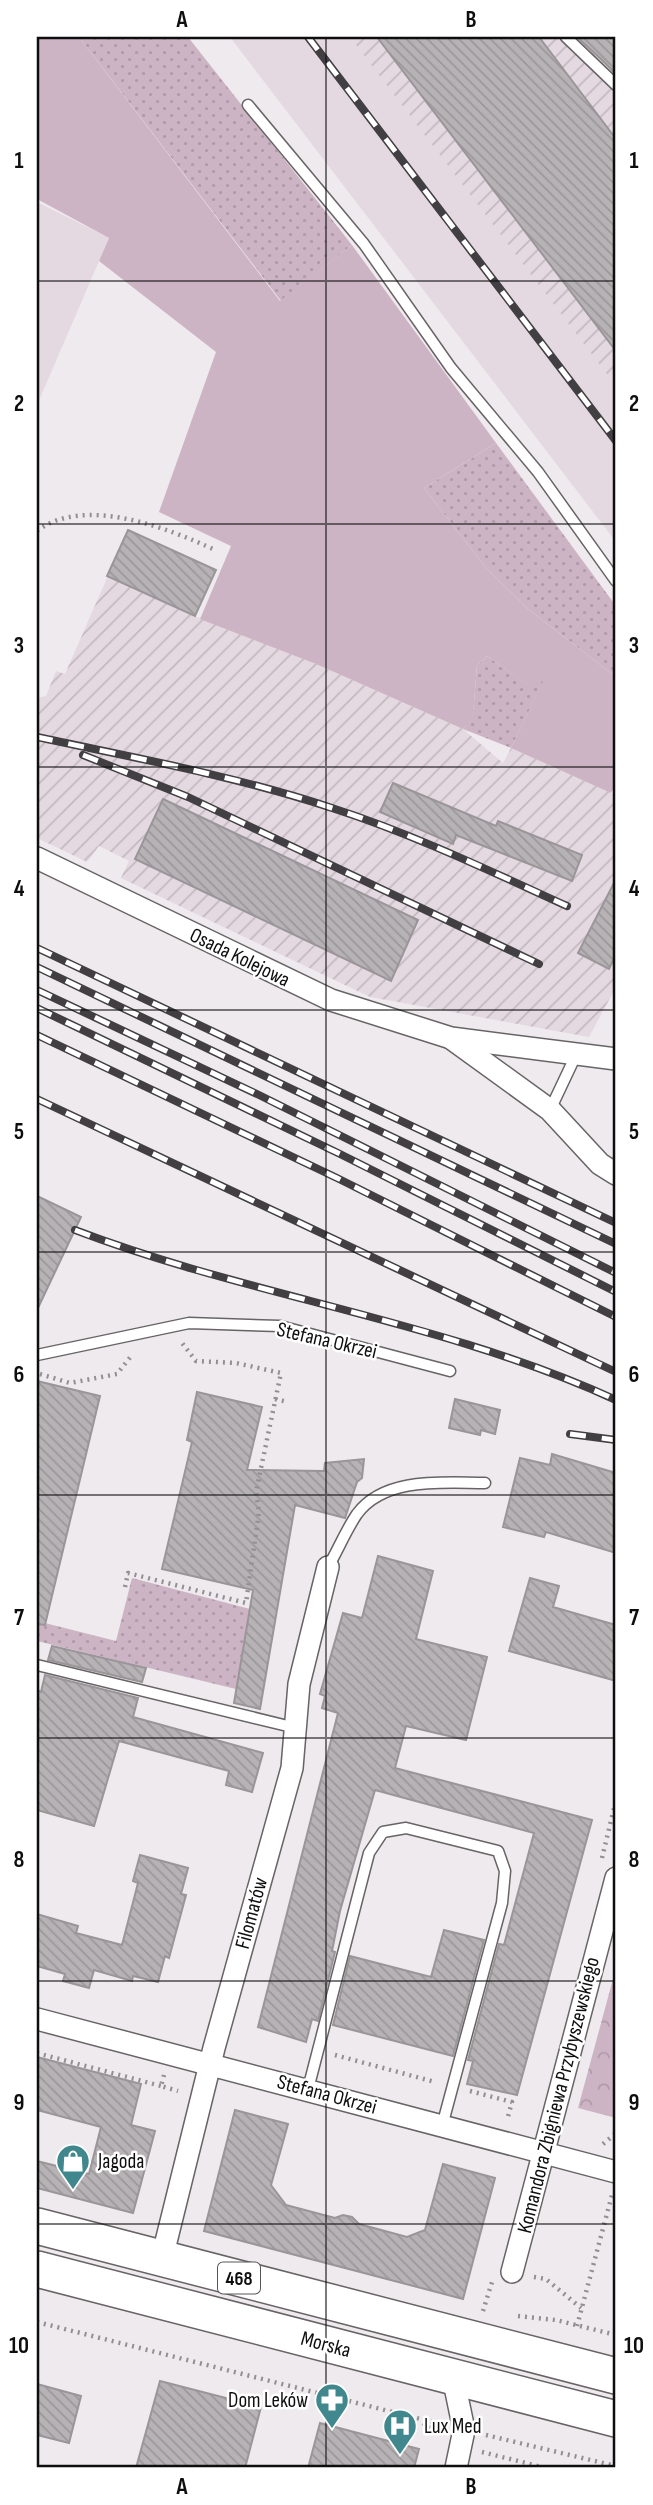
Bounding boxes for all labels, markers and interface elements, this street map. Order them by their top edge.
text: A [176,6,189,34]
text: B [466,6,477,34]
text: 1 [14,147,24,175]
text: 1 [629,147,639,175]
text: 2 [14,390,24,418]
text: 2 [629,390,639,418]
text: 3 [14,632,24,660]
text: 3 [629,632,639,660]
text: 4 [14,875,25,903]
text: 4 [629,875,640,903]
street label: Osada Kolejowa [186,922,294,992]
text: 5 [14,1118,24,1146]
text: 5 [629,1118,639,1146]
street label: Stefana Okrzei [274,1317,379,1364]
text: 6 [14,1361,24,1389]
text: 6 [629,1361,639,1389]
text: 7 [14,1604,24,1632]
text: 7 [629,1604,639,1632]
text: 8 [14,1846,25,1874]
text: 8 [629,1846,640,1874]
street label: Filomatów [230,1874,273,1952]
street label: Komandora Zbigniewa Przybyszewskiego [512,1954,605,2236]
street label: Stefana Okrzei [274,2069,379,2120]
text: 9 [14,2089,24,2117]
text: 9 [629,2089,639,2117]
shop icon: Jagoda [54,2142,92,2191]
place label: Jagoda [97,2149,144,2174]
road number: 468 [218,2262,260,2294]
street label: Morska [298,2326,354,2363]
text: 10 [9,2332,29,2360]
text: 10 [624,2332,644,2360]
pharmacy icon: Dom Leków [313,2381,351,2430]
place label: Dom Leków [228,2388,308,2413]
hospital icon: Lux Med [381,2407,419,2456]
place label: Lux Med [424,2414,481,2439]
text: A [176,2473,189,2501]
text: B [466,2473,477,2501]

